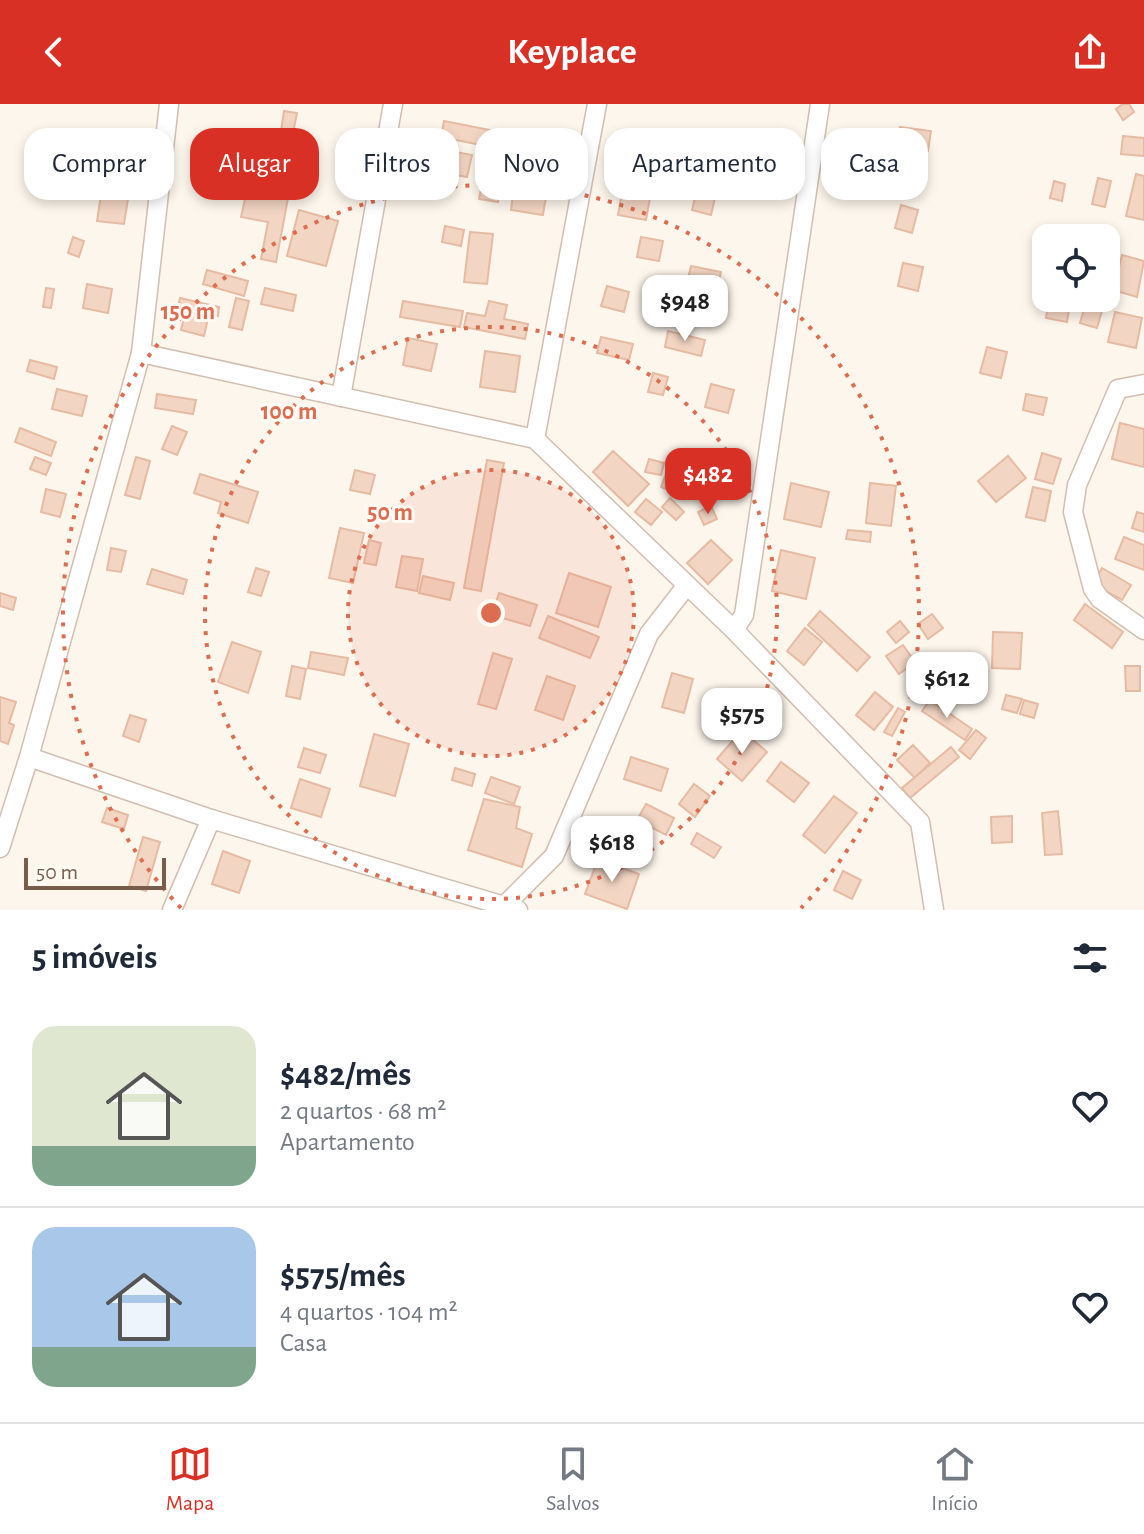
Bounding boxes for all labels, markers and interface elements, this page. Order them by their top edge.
icon: back [32,30,76,74]
icon: share [1068,30,1112,74]
text: Keyplace [507,34,637,70]
chip: Comprar [24,128,174,200]
chip: Alugar [190,128,319,200]
chip: Filtros [335,128,459,200]
chip: Novo [475,128,588,200]
chip: Apartamento [604,128,805,200]
chip: Casa [821,128,928,200]
map controls [1032,224,1120,312]
button: locate [1032,224,1120,312]
pin: $948 [638,275,732,343]
text: $948 [660,288,710,314]
text: 150 m [161,300,215,324]
text: 100 m [261,400,317,424]
pin: $482 [661,448,755,516]
text: $482 [683,461,733,487]
text: 50 m [367,501,413,525]
centre of rings [477,599,505,627]
pin: $612 [900,652,994,720]
text: $612 [924,665,970,691]
pin: $575 [695,688,789,756]
text: $575 [719,701,765,727]
pin: $618 [565,816,659,884]
text: $618 [589,829,635,855]
scale bar [24,854,166,890]
text: 50 m [36,861,78,883]
icon: filters [1068,936,1112,980]
text: 5 imóveis [32,941,157,975]
icon: home [96,1058,192,1154]
text: $482/mês [280,1058,411,1092]
icon: heart [1068,1084,1112,1128]
text: 2 quartos · 68 m² [280,1098,446,1124]
text: Apartamento [280,1129,415,1155]
icon: home [96,1259,192,1355]
text: $575/mês [280,1259,406,1293]
icon: heart [1068,1285,1112,1329]
text: 4 quartos · 104 m² [280,1299,458,1325]
text: Casa [280,1330,327,1356]
tab: Mapa [166,1442,214,1516]
tab: Salvos [546,1442,600,1516]
tab: Início [931,1442,978,1516]

